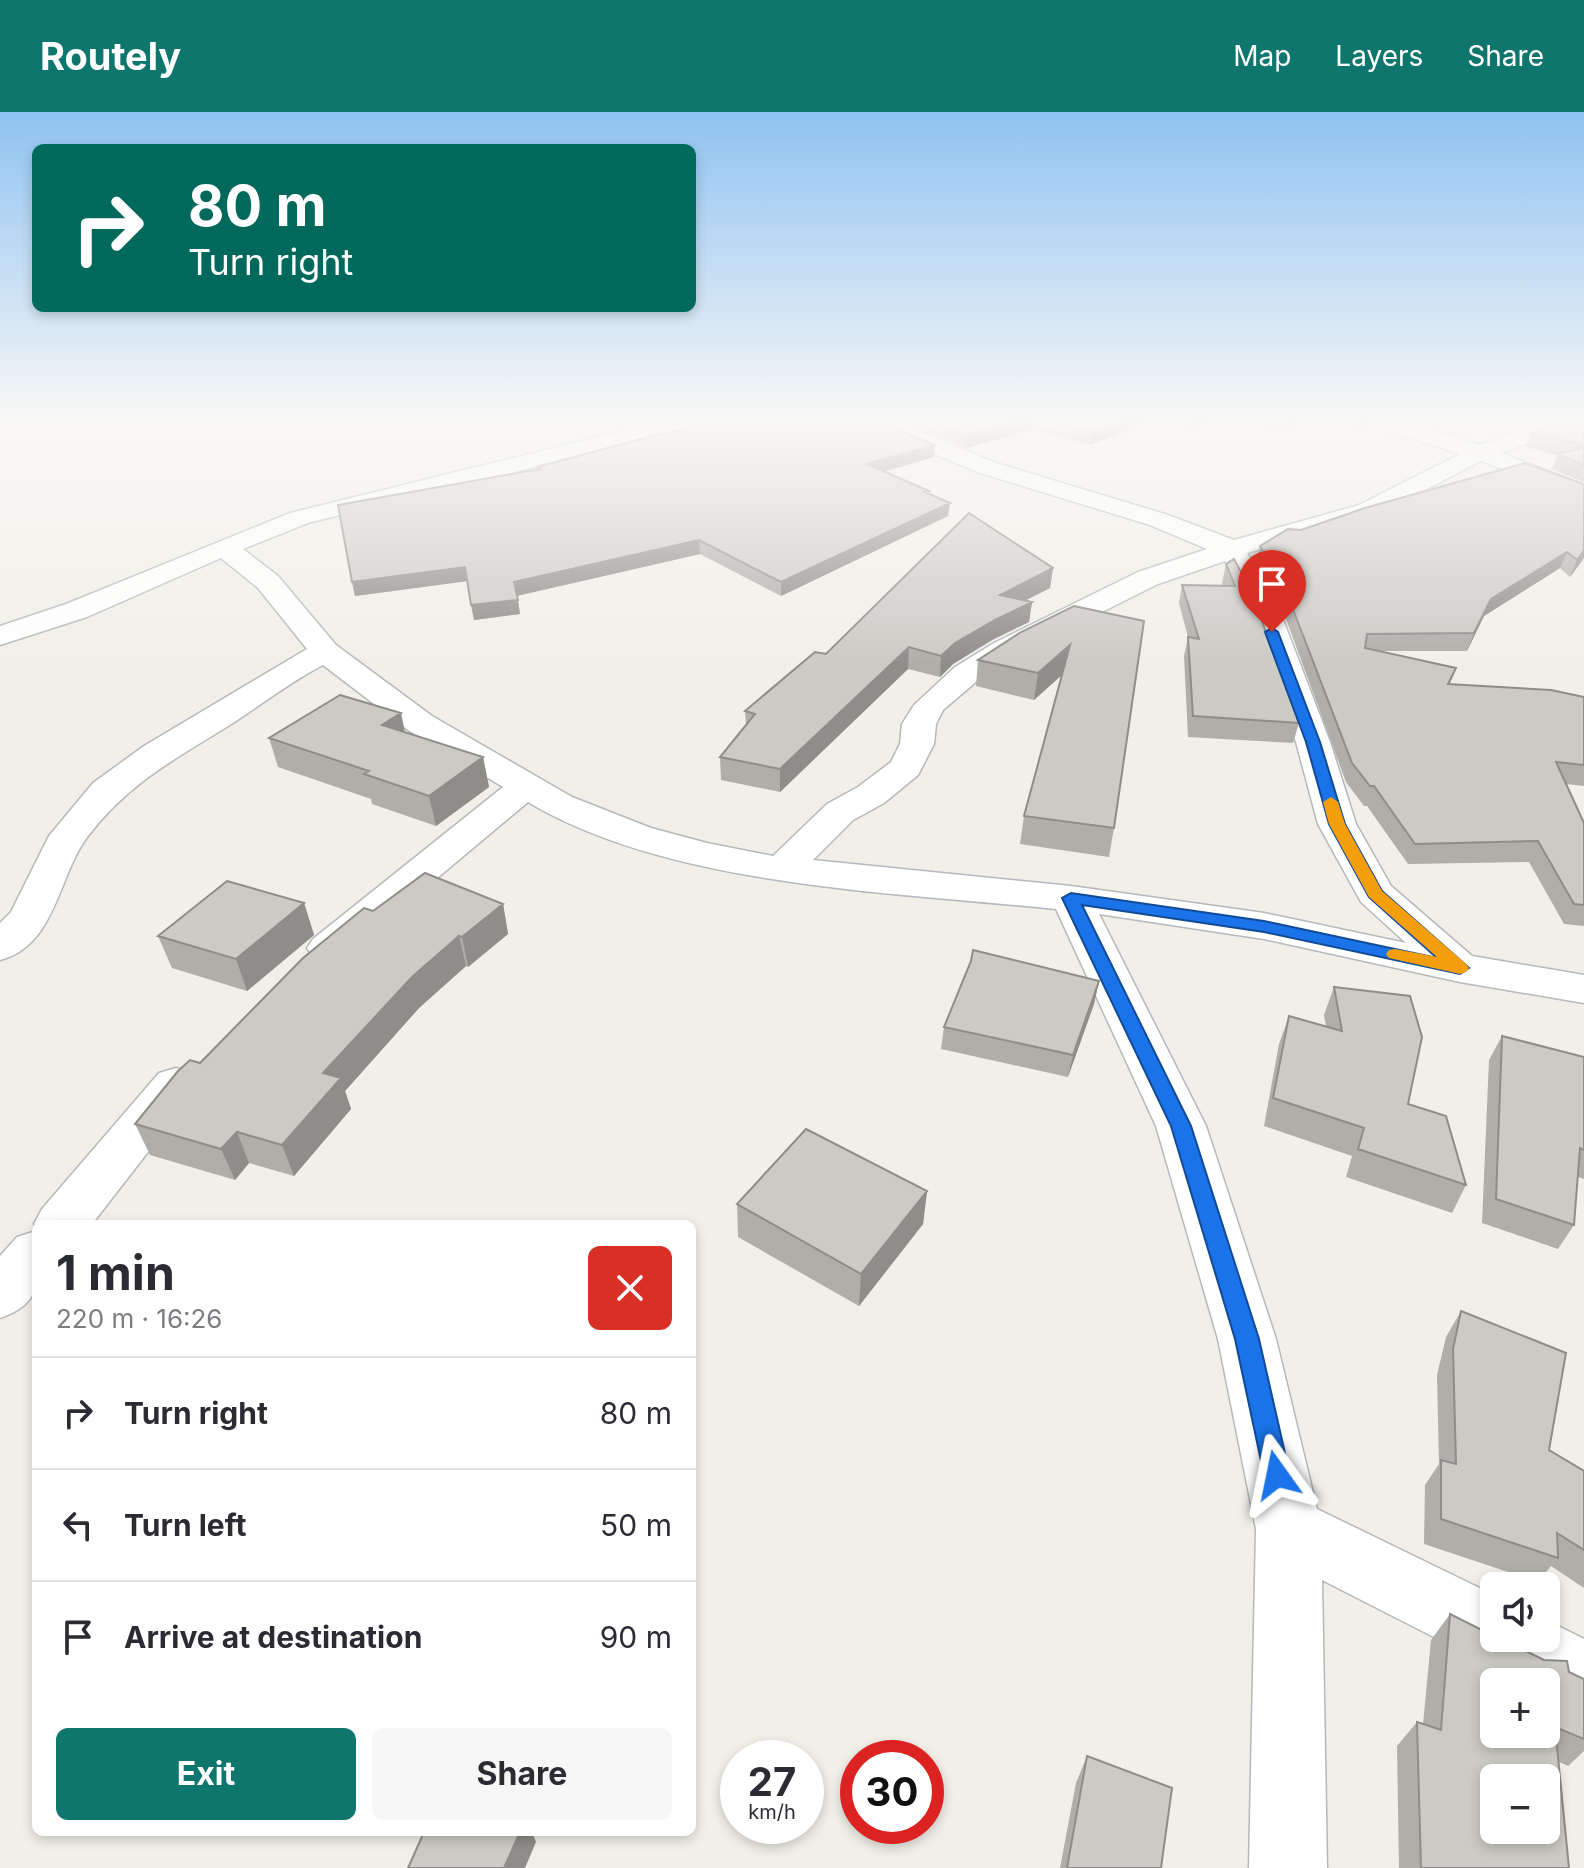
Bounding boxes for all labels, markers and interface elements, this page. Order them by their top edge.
text: Routely [40,33,181,79]
text: Map [1233,39,1291,73]
text: Layers [1335,39,1423,73]
text: Share [1467,39,1544,73]
text: 80 m [188,172,327,240]
icon: right [56,176,160,280]
text: Turn right [188,240,353,284]
pin [1238,550,1306,632]
icon: arrive [1250,562,1294,606]
text: 1 min [56,1243,175,1302]
button: close [588,1246,672,1330]
text: 220 m · 16:26 [56,1303,223,1334]
icon: right [56,1391,100,1435]
text: Turn right [124,1395,268,1431]
text: 80 m [600,1395,672,1431]
position arrow [1235,1433,1319,1517]
icon: left [56,1503,100,1547]
text: Turn left [124,1507,246,1543]
text: 50 m [600,1507,672,1543]
map controls [1480,1572,1560,1844]
button: sound [1480,1572,1560,1652]
icon: arrive [56,1615,100,1659]
text: Arrive at destination [124,1619,422,1655]
text: 90 m [600,1619,672,1655]
button: + [1480,1668,1560,1748]
button: Exit [56,1728,356,1820]
button: Share [372,1728,672,1820]
speed limit sign: 30 [840,1740,944,1844]
text: 27 [748,1757,796,1806]
button: − [1480,1764,1560,1844]
text: km/h [748,1800,796,1824]

